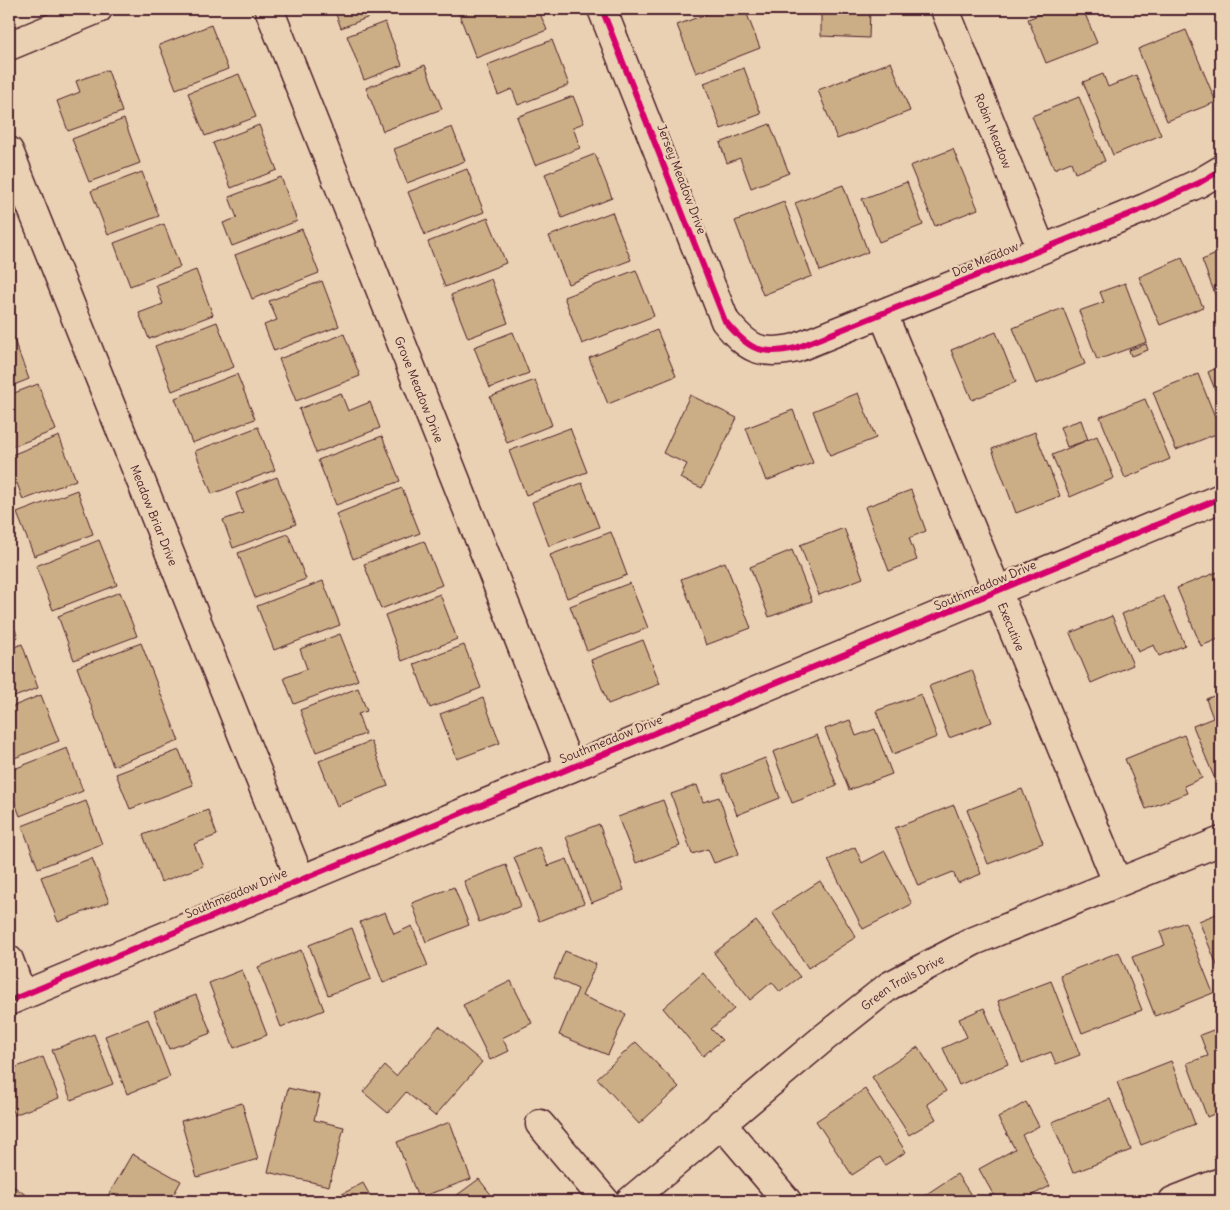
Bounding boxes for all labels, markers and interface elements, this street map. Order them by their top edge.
street label: Robin Meadow [972,91,1016,171]
street label: Jersey Meadow Drive [654,122,710,236]
street label: Doe Meadow [950,238,1021,280]
street label: Grove Meadow Drive [392,334,448,444]
street label: Meadow Briar Drive [128,462,181,568]
street label: Southmeadow Drive [932,557,1038,613]
street label: Executive [995,600,1028,653]
street label: Southmeadow Drive [557,712,665,766]
street label: Southmeadow Drive [183,865,289,921]
street label: Green Trails Drive [858,951,946,1013]

